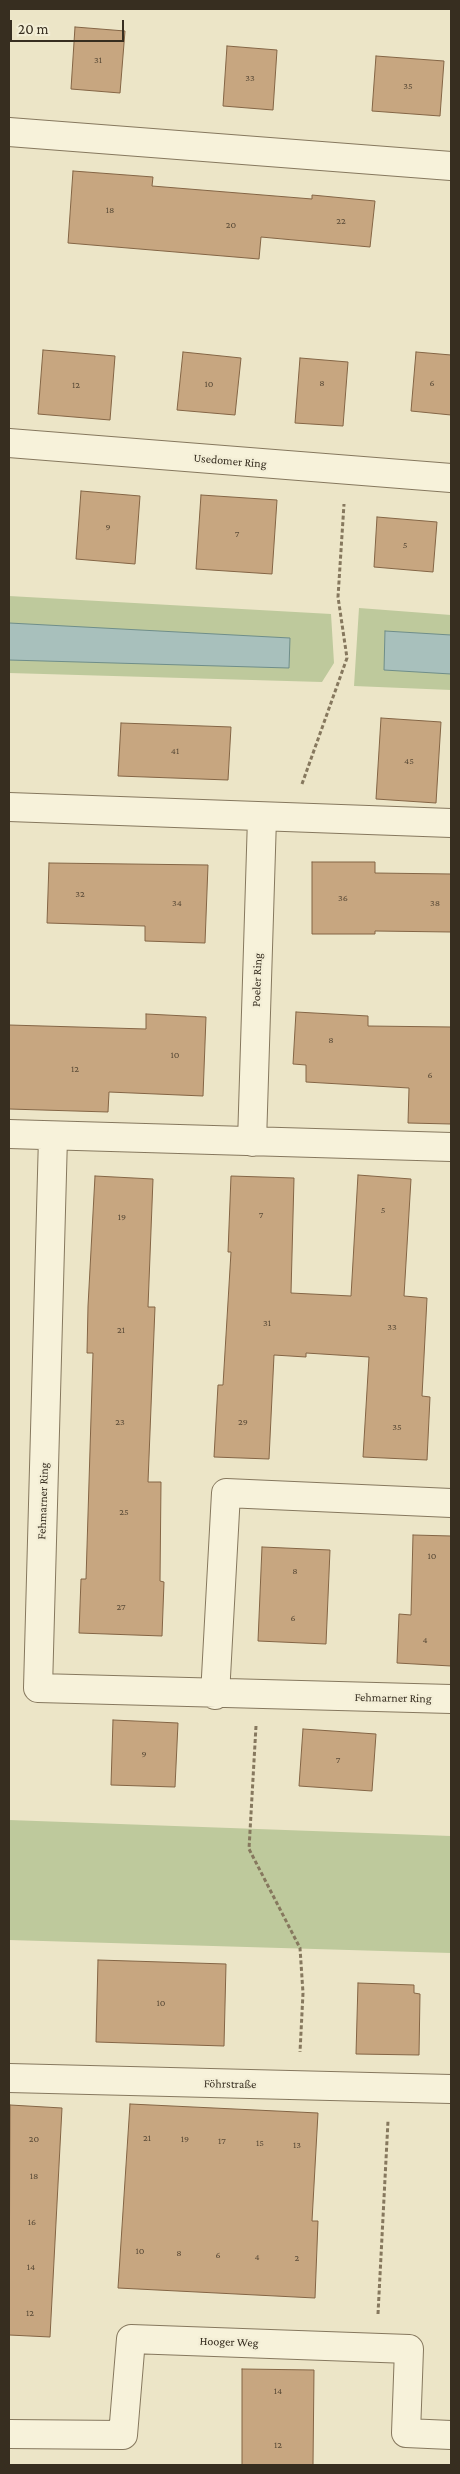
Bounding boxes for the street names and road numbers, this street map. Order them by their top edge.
street label: Usedomer Ring [193,451,267,471]
street label: Poeler Ring [249,953,265,1007]
street label: Fehmarner Ring [34,1462,52,1540]
street label: Fehmarner Ring [354,1690,432,1706]
street label: Föhrstraße [204,2076,256,2092]
street label: Hooger Weg [199,2334,259,2350]

